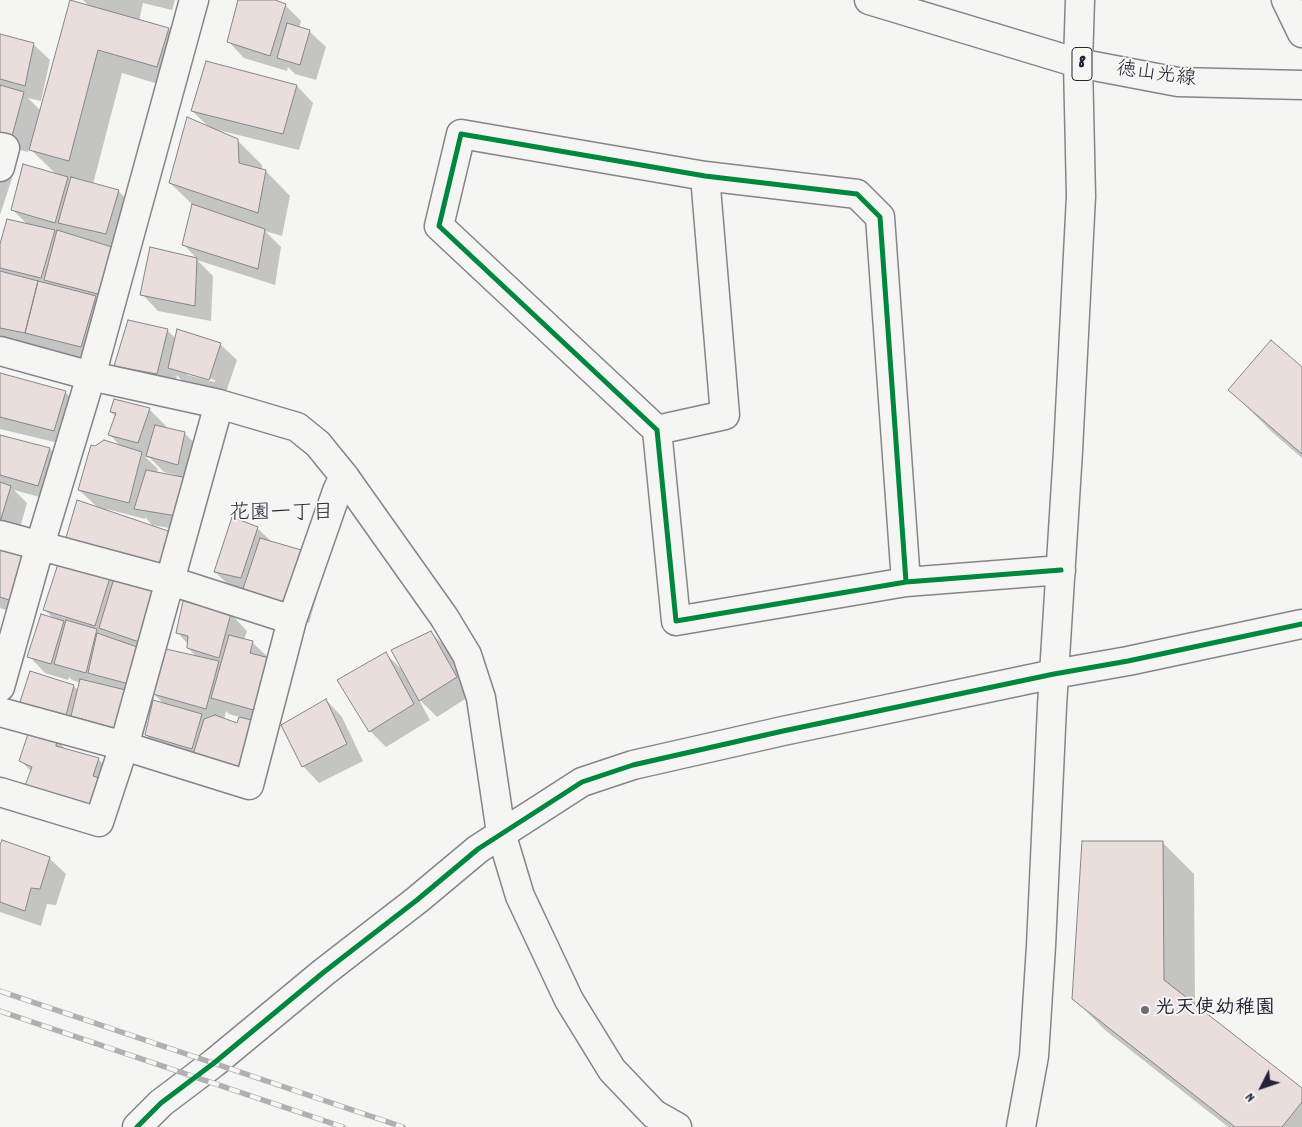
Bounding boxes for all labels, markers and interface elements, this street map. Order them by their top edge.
road number: 8 [1072,48,1092,80]
street label: 徳山光線 [1115,59,1197,93]
district label: 花園一丁目 [229,502,333,528]
place label: 光天使幼稚園 [1155,998,1275,1022]
marker: 光天使幼稚園 [1139,1004,1151,1016]
north arrow [1237,1062,1287,1112]
text: N [1241,1088,1261,1106]

